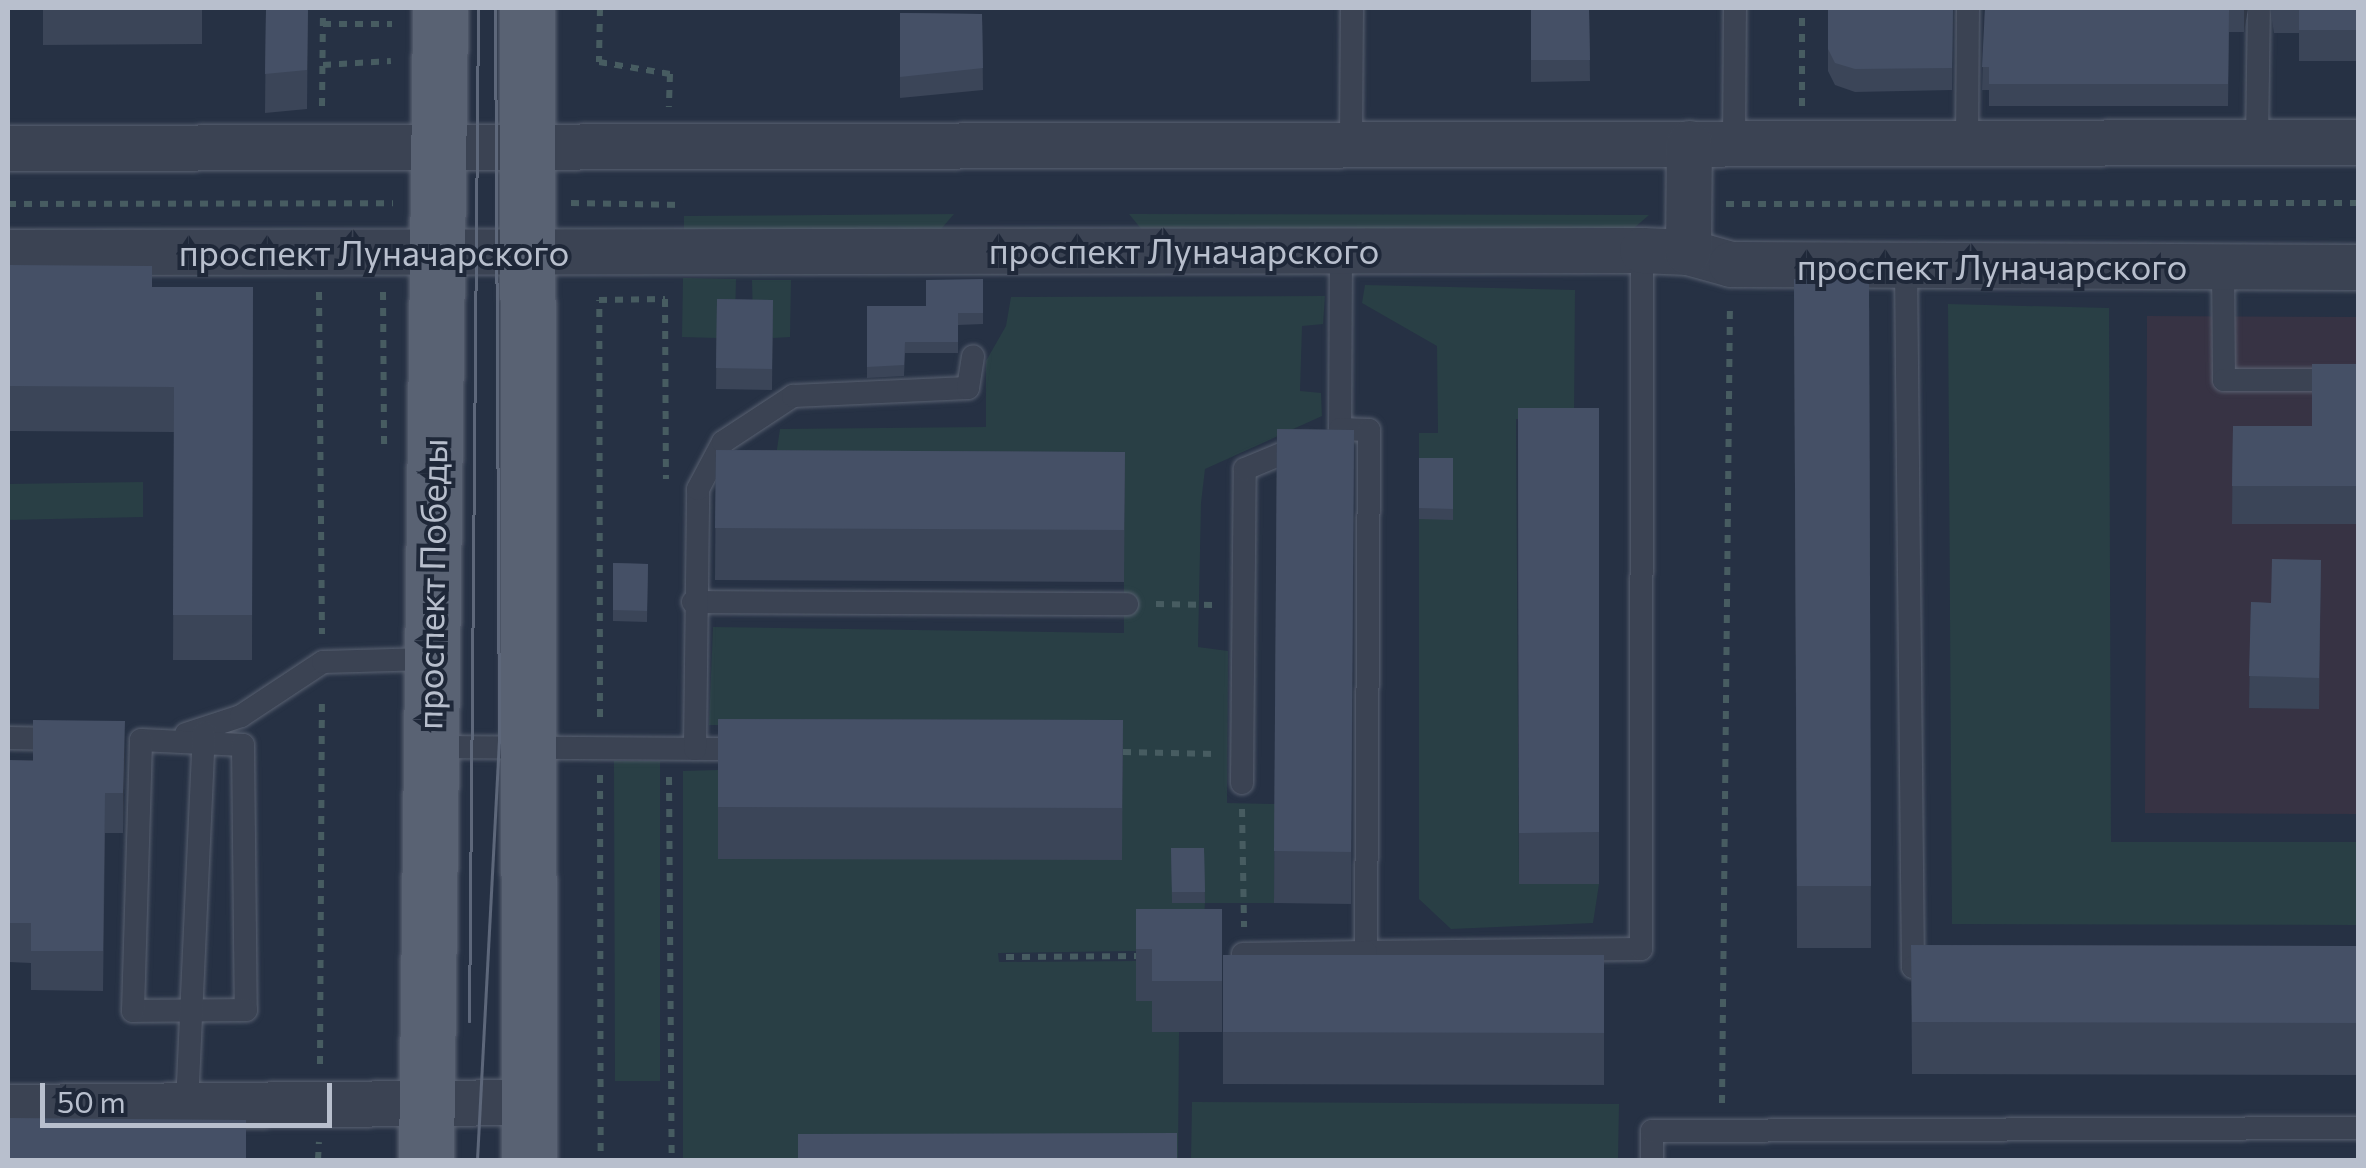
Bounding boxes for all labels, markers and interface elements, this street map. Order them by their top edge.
street label: проспект Луначарского [989,229,1379,271]
street label: проспект Луначарского [179,231,569,273]
street label: проспект Луначарского [1797,245,2187,287]
street label: проспект Победы [407,438,455,730]
scale bar [45,1063,338,1125]
text: 50 m [57,1082,126,1119]

